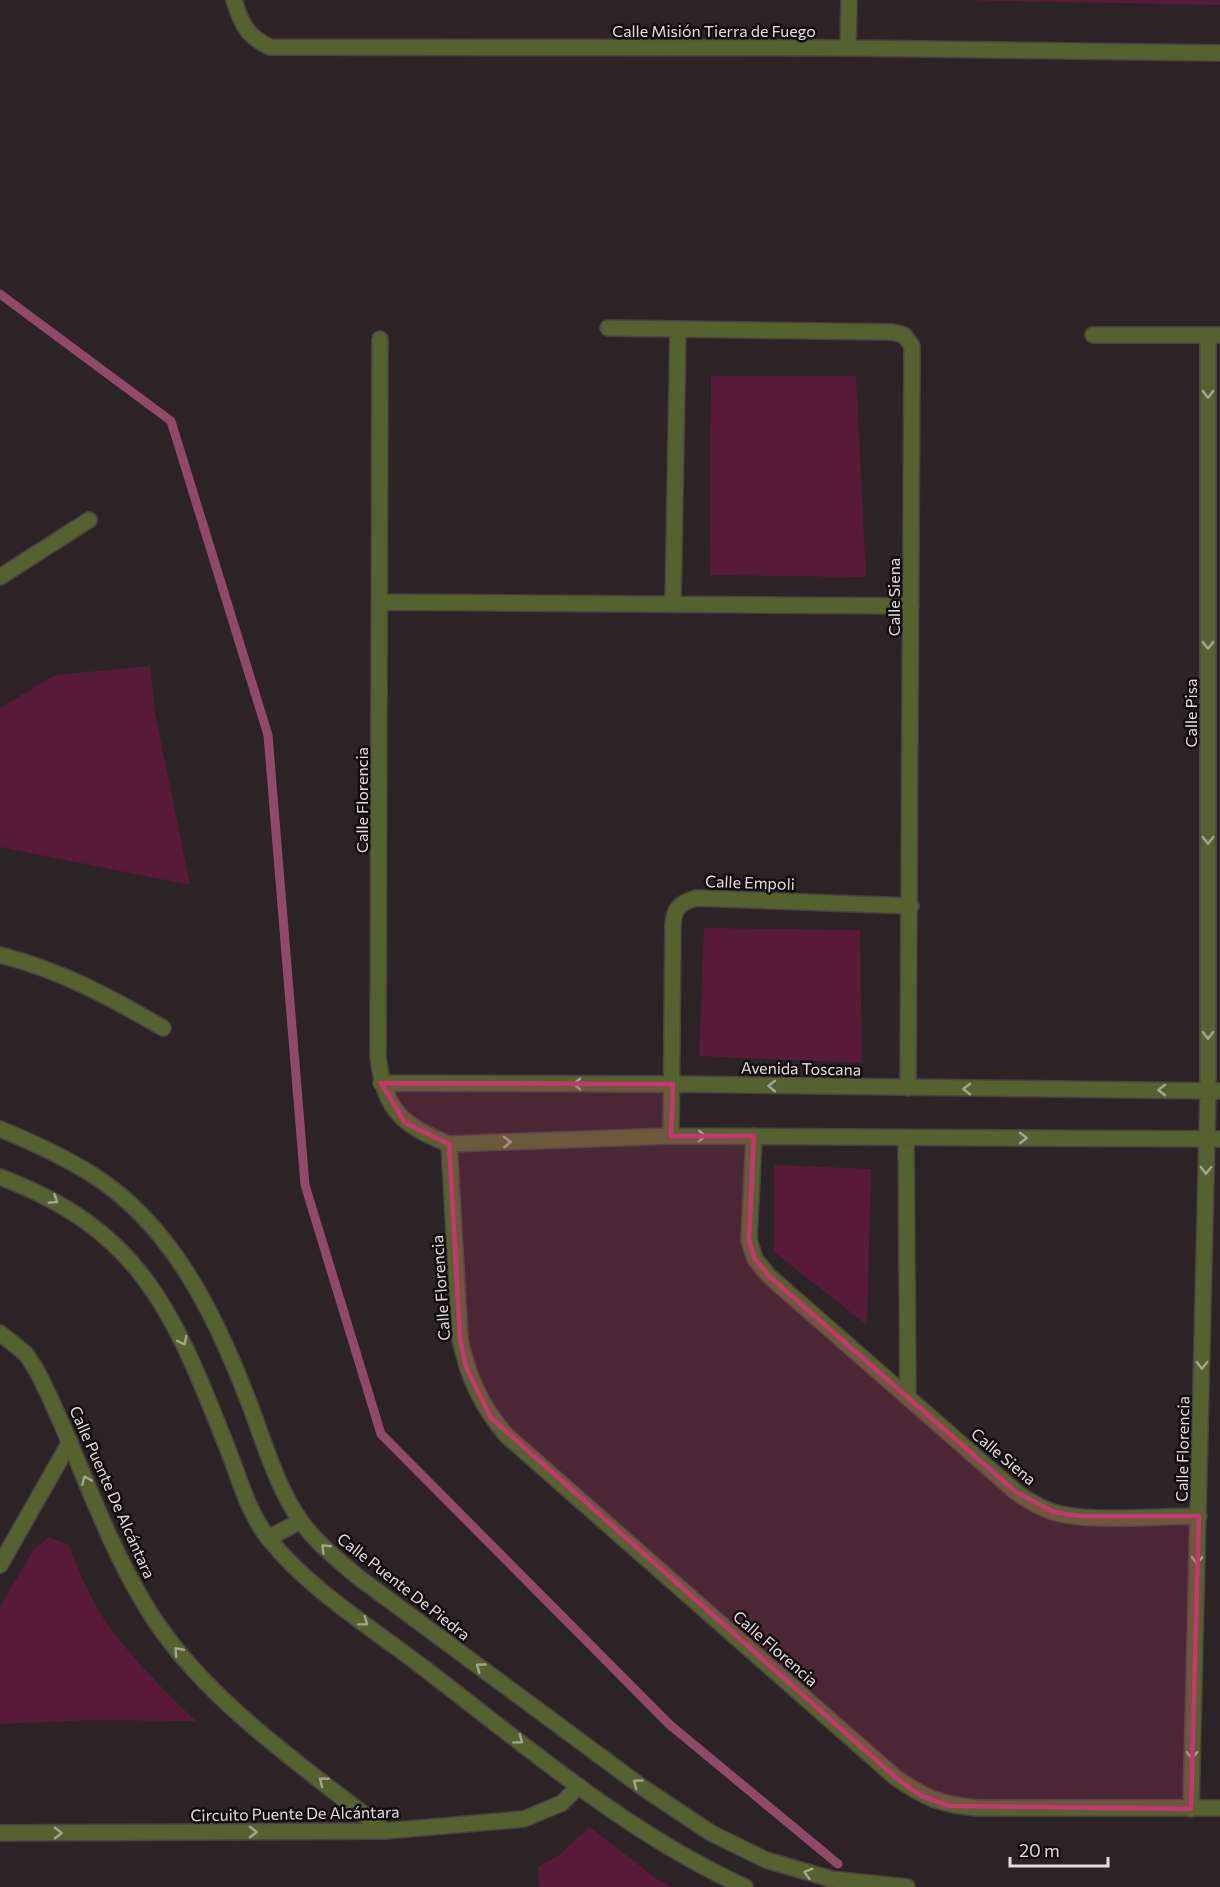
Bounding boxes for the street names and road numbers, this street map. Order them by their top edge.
street label: Calle Misión Tierra de Fuego [612,21,816,40]
street label: Calle Siena [884,558,903,636]
street label: Calle Pisa [1181,679,1200,747]
street label: Calle Florencia [352,747,371,853]
street label: Calle Empoli [705,871,795,893]
street label: Avenida Toscana [741,1057,861,1079]
street label: Calle Florencia [427,1235,453,1341]
street label: Calle Florencia [1172,1396,1192,1502]
street label: Calle Puente De Alcántara [66,1403,160,1581]
street label: Calle Siena [968,1424,1040,1488]
street label: Calle Puente De Piedra [334,1528,474,1644]
street label: Calle Florencia [730,1606,822,1690]
street label: Circuito Puente De Alcántara [190,1802,400,1824]

